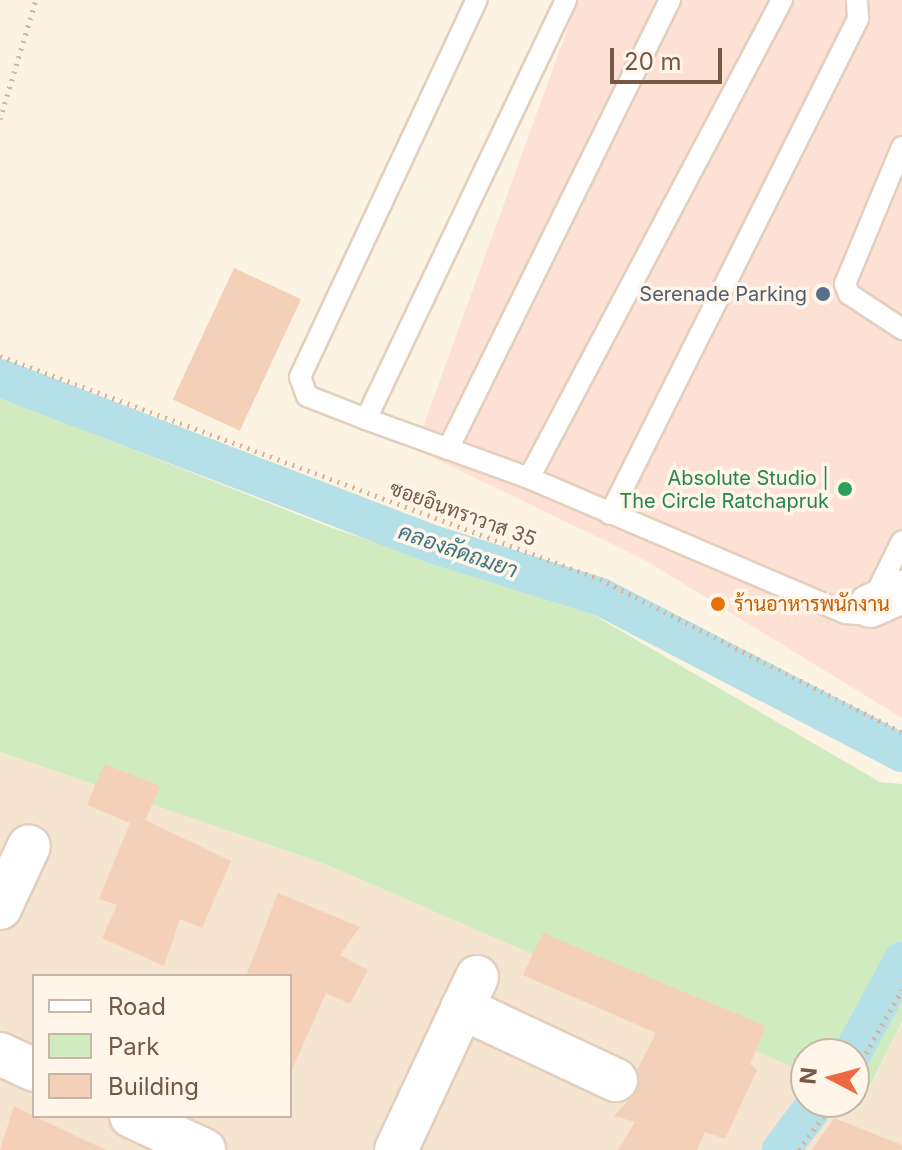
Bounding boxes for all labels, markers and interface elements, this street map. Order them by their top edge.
scale bar [614,32,726,82]
text: 20 m [624,47,682,76]
place label: Serenade Parking [639,282,807,306]
marker: Serenade Parking [814,285,832,303]
place label: Absolute Studio | The Circle Ratchapruk [619,466,829,513]
street label: ซอยอินทราวาส 35 [386,476,540,552]
marker: Absolute Studio | The Circle Ratchapruk [836,480,854,498]
water label: คลองลัดถมยา [395,518,521,584]
place label: ร้านอาหารพนักงาน [734,592,890,616]
marker: ร้านอาหารพนักงาน [709,595,727,613]
legend [32,974,292,1118]
text: Road [108,992,166,1021]
text: Park [108,1032,159,1061]
north arrow [790,1038,870,1118]
text: N [794,1066,822,1085]
text: Building [108,1072,199,1101]

